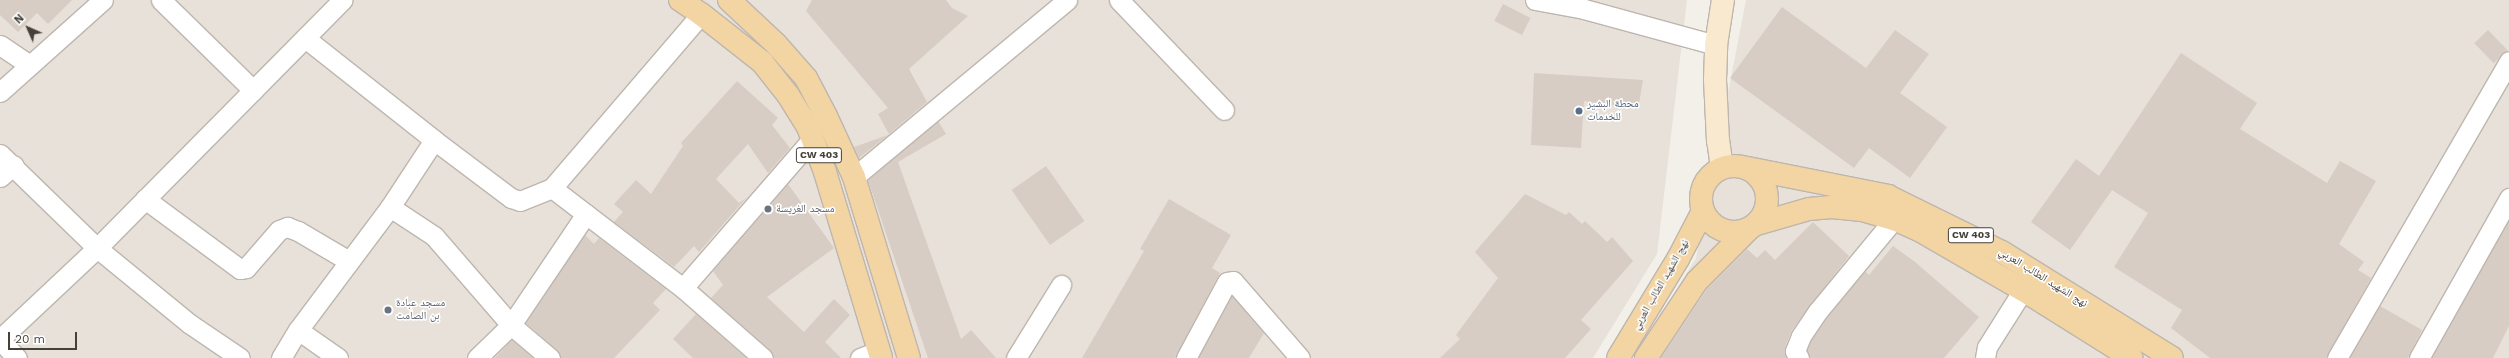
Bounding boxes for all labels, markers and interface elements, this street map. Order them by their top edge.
north arrow [8,8,48,48]
text: N [12,12,27,27]
place label: محطة البشير للخدمات [1587,98,1639,124]
marker: محطة البشير للخدمات [1574,106,1584,116]
road number: CW 403 [795,147,843,163]
place label: مسجد الغريسة [776,202,835,216]
marker: مسجد الغريسة [763,204,773,214]
road number: CW 403 [1947,227,1995,243]
street label: نهج الشهيد الطالب العربي [1630,238,1692,332]
street label: نهج الشهيد الطالب العربي [1996,245,2090,311]
place label: مسجد عبادة بن الصامت [396,297,445,323]
marker: مسجد عبادة بن الصامت [383,305,393,315]
scale bar [10,324,79,350]
text: 20 m [15,332,45,346]

